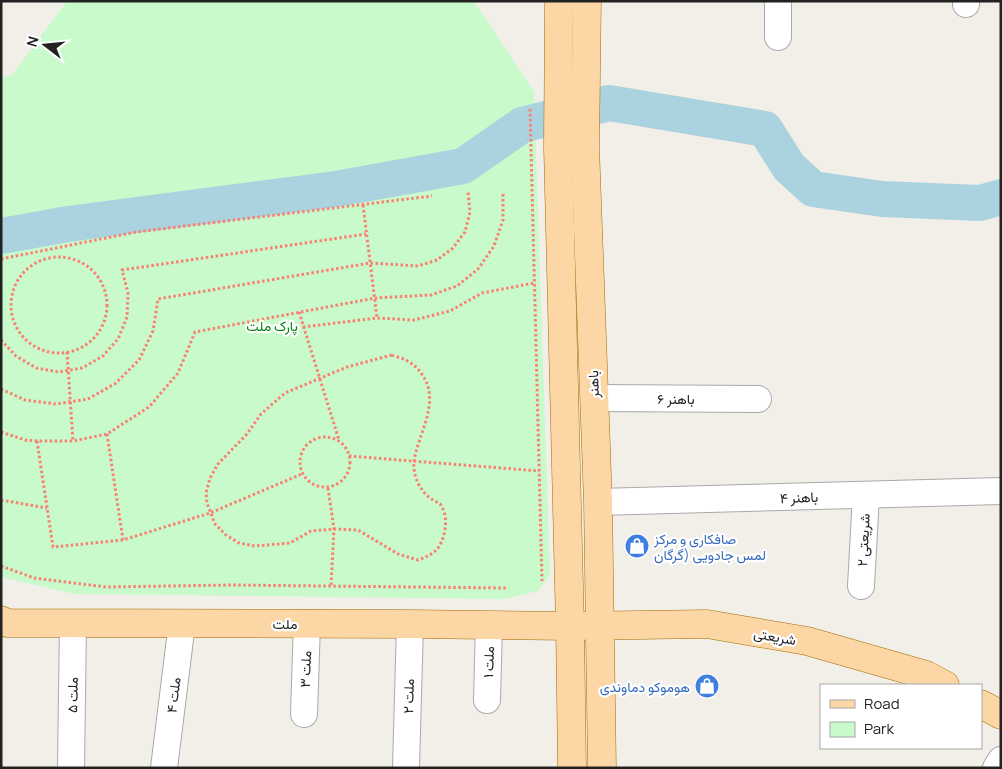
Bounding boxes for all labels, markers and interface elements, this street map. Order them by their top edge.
north arrow [20,20,70,70]
text: N [22,34,43,49]
park label: پارک ملت [246,316,298,336]
street label: باهنر [583,370,603,399]
street label: ۶ باهنر [657,389,695,408]
street label: ۴ باهنر [779,487,819,507]
street label: ۲ شریعتی [852,513,874,567]
place label: صافکاری و مرکز لمس جادویی (گرگان [653,529,766,564]
shop icon: صافکاری و مرکز لمس جادویی (گرگان [624,533,650,559]
street label: ملت [273,614,297,633]
street label: شریعتی [752,623,798,649]
street label: ملت ۱ [478,646,498,678]
street label: ۳ ملت [295,650,315,688]
shop icon: هوموکو دماوندی [694,673,720,699]
street label: ۴ ملت [161,676,185,714]
street label: ۵ ملت [62,677,82,713]
place label: هوموکو دماوندی [600,677,690,696]
street label: ۲ ملت [398,678,418,714]
legend [820,684,982,749]
text: Road [864,693,900,714]
text: Park [864,718,894,739]

